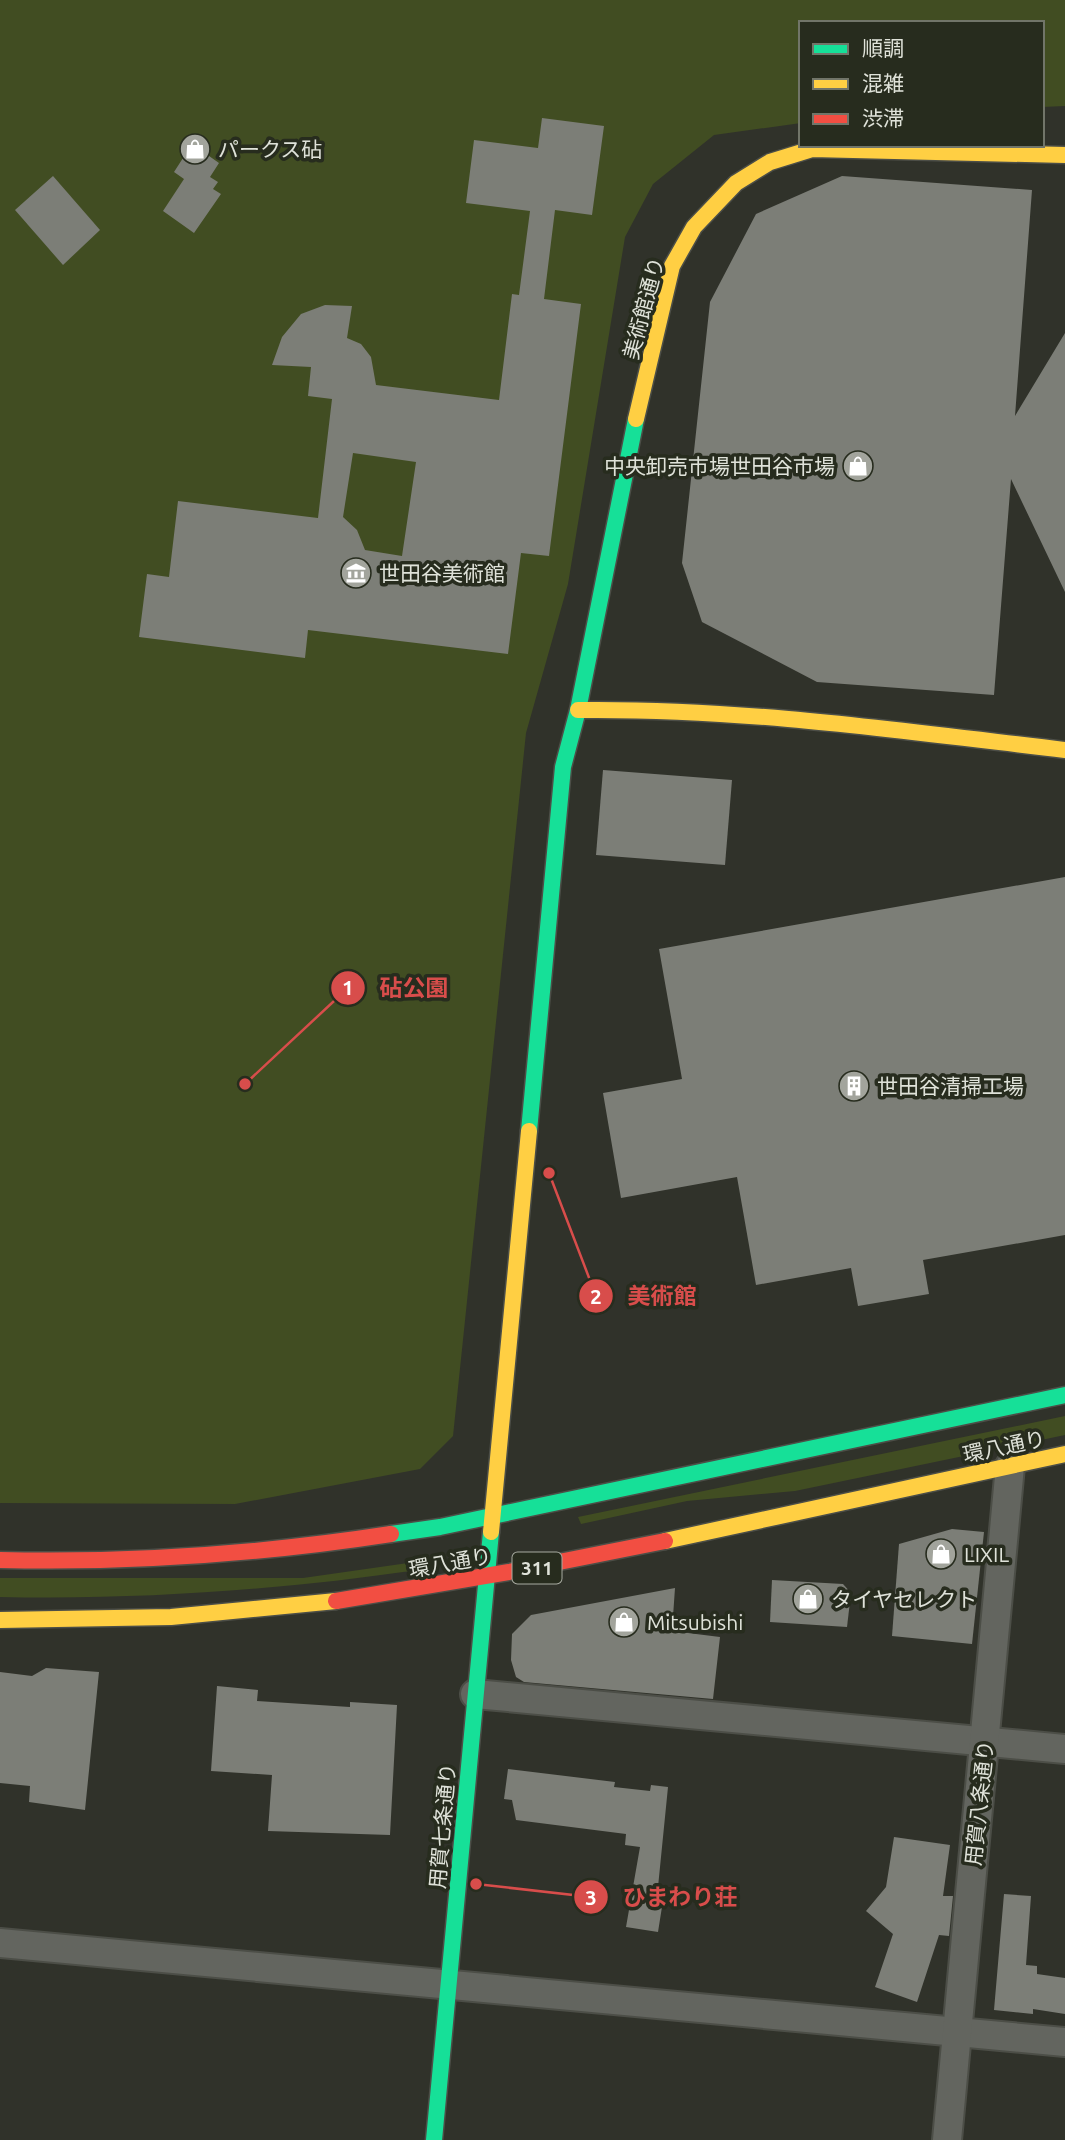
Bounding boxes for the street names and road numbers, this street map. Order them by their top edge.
street label: 美術館通り [618,254,668,362]
street label: 環八通り [960,1426,1048,1466]
street label: 環八通り [407,1543,493,1581]
road number: 311 [512,1552,562,1584]
street label: 用賀八条通り [960,1739,998,1867]
street label: 用賀七条通り [425,1762,459,1890]

